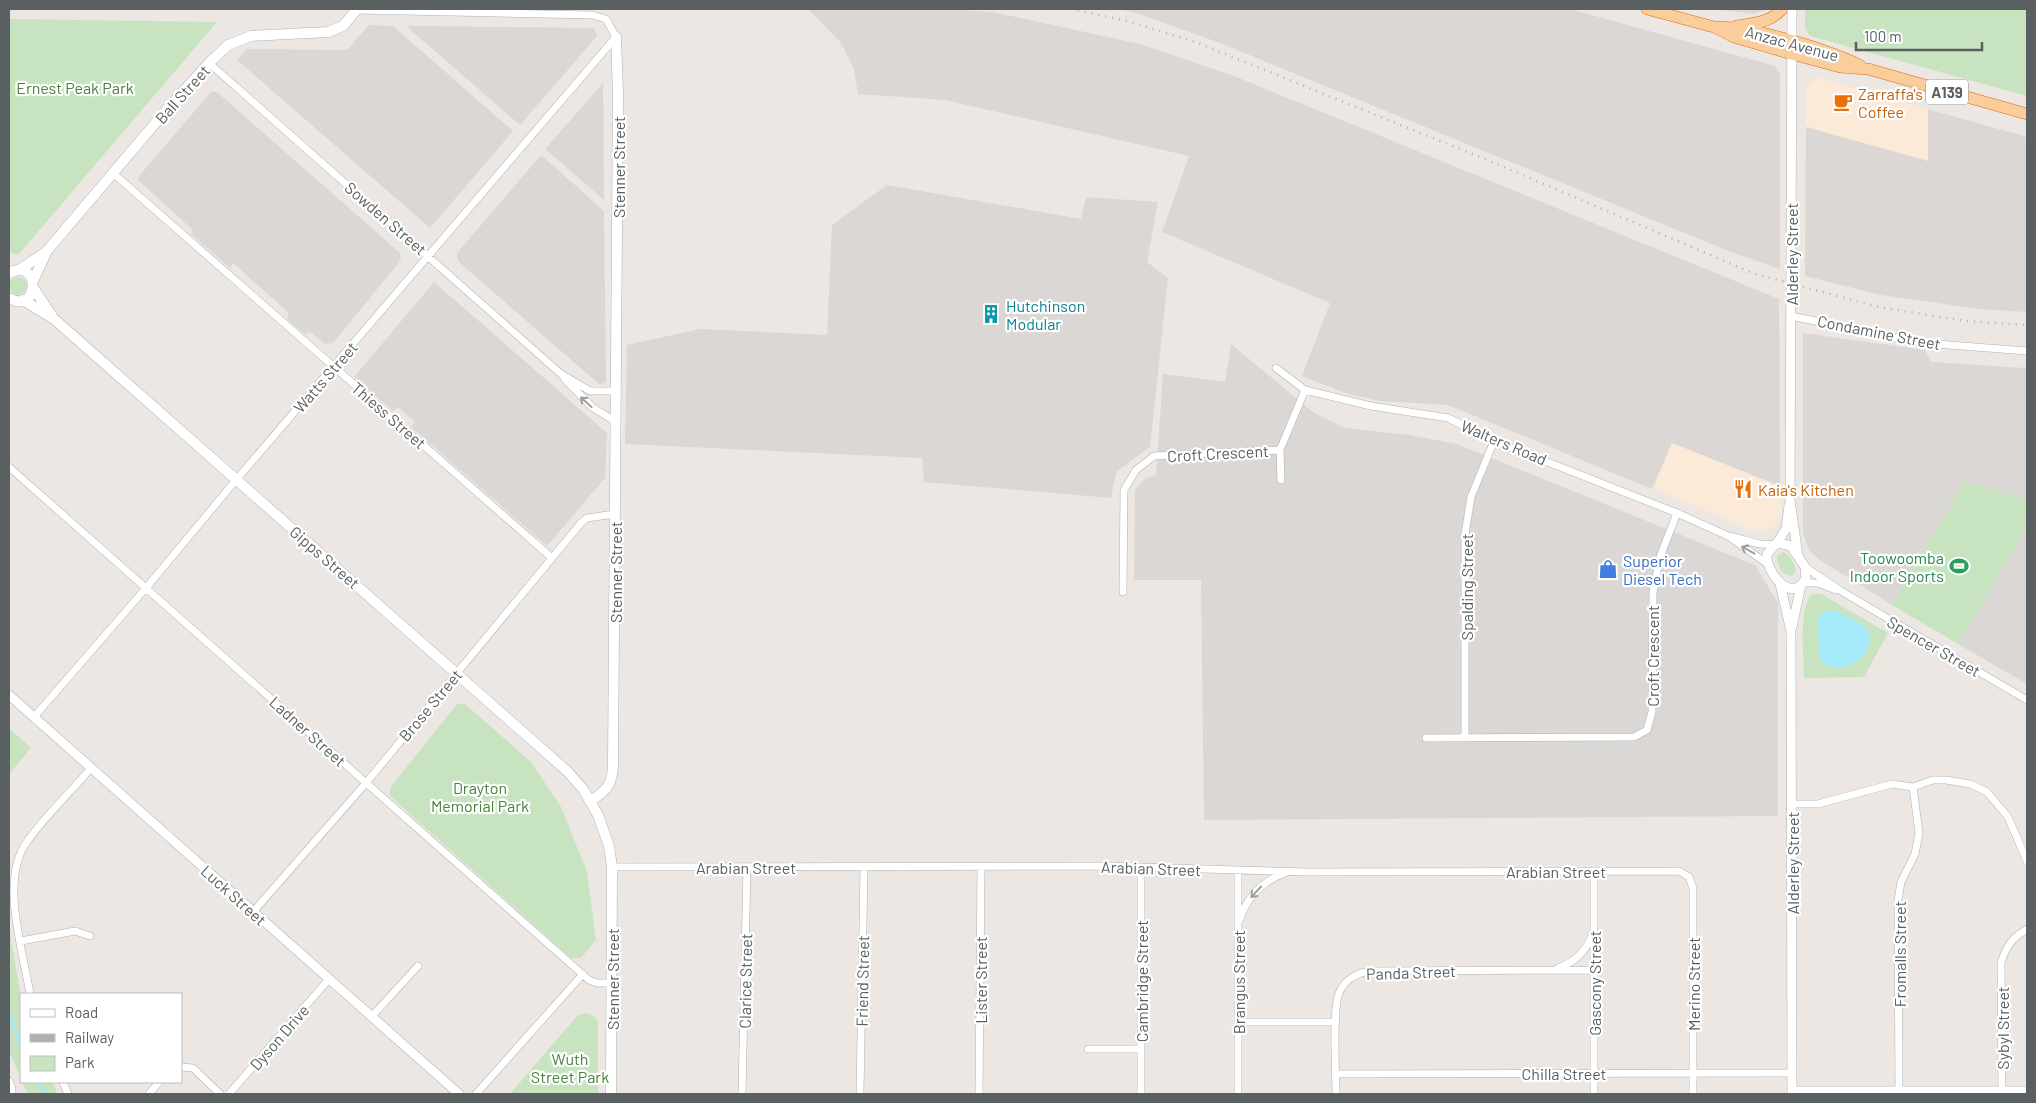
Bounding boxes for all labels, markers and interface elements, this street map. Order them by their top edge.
scale bar [1856,20,1982,52]
street label: Anzac Avenue [1743,21,1841,65]
text: 100 m [1864,27,1902,45]
street label: Ball Street [151,61,213,127]
park label: Ernest Peak Park [16,78,134,97]
road number: A139 [1926,80,1968,104]
place label: Zarraffa's Coffee [1858,84,1923,121]
cafe icon: Zarraffa's Coffee [1832,91,1854,113]
street label: Stenner Street [609,116,628,218]
street label: Sowden Street [341,177,431,259]
street label: Alderley Street [1782,203,1801,305]
place label: Hutchinson Modular [1006,296,1085,333]
building icon: Hutchinson Modular [980,303,1002,325]
street label: Condamine Street [1816,311,1942,353]
street label: Watts Street [289,338,361,416]
street label: Thiess Street [348,378,430,452]
one-way arrow [579,396,592,407]
street label: Walters Road [1458,415,1550,469]
street label: Croft Crescent [1167,441,1269,465]
restaurant icon: Kaia's Kitchen [1732,478,1754,500]
place label: Kaia's Kitchen [1758,480,1854,499]
street label: Stenner Street [606,521,625,623]
street label: Gipps Street [286,522,364,592]
street label: Spalding Street [1457,534,1476,640]
one-way arrow [1741,545,1756,555]
place label: Toowoomba Indoor Sports [1850,548,1944,585]
place label: Superior Diesel Tech [1623,551,1702,588]
sports icon: Toowoomba Indoor Sports [1948,555,1970,577]
shop icon: Superior Diesel Tech [1597,558,1619,580]
street label: Croft Crescent [1643,605,1662,707]
street label: Spencer Street [1884,612,1984,680]
street label: Brose Street [395,665,465,745]
street label: Ladner Street [266,692,350,770]
park label: Drayton Memorial Park [431,778,529,815]
street label: Alderley Street [1783,812,1802,914]
street label: Arabian Street [1101,857,1201,879]
street label: Arabian Street [696,858,796,877]
street label: Luck Street [198,861,270,929]
street label: Arabian Street [1506,862,1606,881]
one-way arrow [1250,886,1262,899]
street label: Fromalls Street [1890,901,1909,1007]
street label: Cambridge Street [1132,920,1151,1042]
street label: Stenner Street [603,928,622,1030]
street label: Brangus Street [1229,930,1248,1034]
street label: Gascony Street [1585,930,1604,1036]
street label: Clarice Street [735,933,755,1029]
street label: Friend Street [852,935,872,1027]
street label: Lister Street [971,936,990,1024]
street label: Merino Street [1684,937,1703,1031]
street label: Panda Street [1366,961,1456,983]
street label: Sybyl Street [1993,986,2012,1070]
legend [20,993,182,1083]
street label: Dyson Drive [245,1000,313,1074]
text: Road [65,1003,98,1021]
text: Railway [65,1028,114,1046]
park label: Wuth Street Park [531,1049,609,1086]
text: Park [65,1053,95,1071]
street label: Chilla Street [1522,1064,1606,1083]

